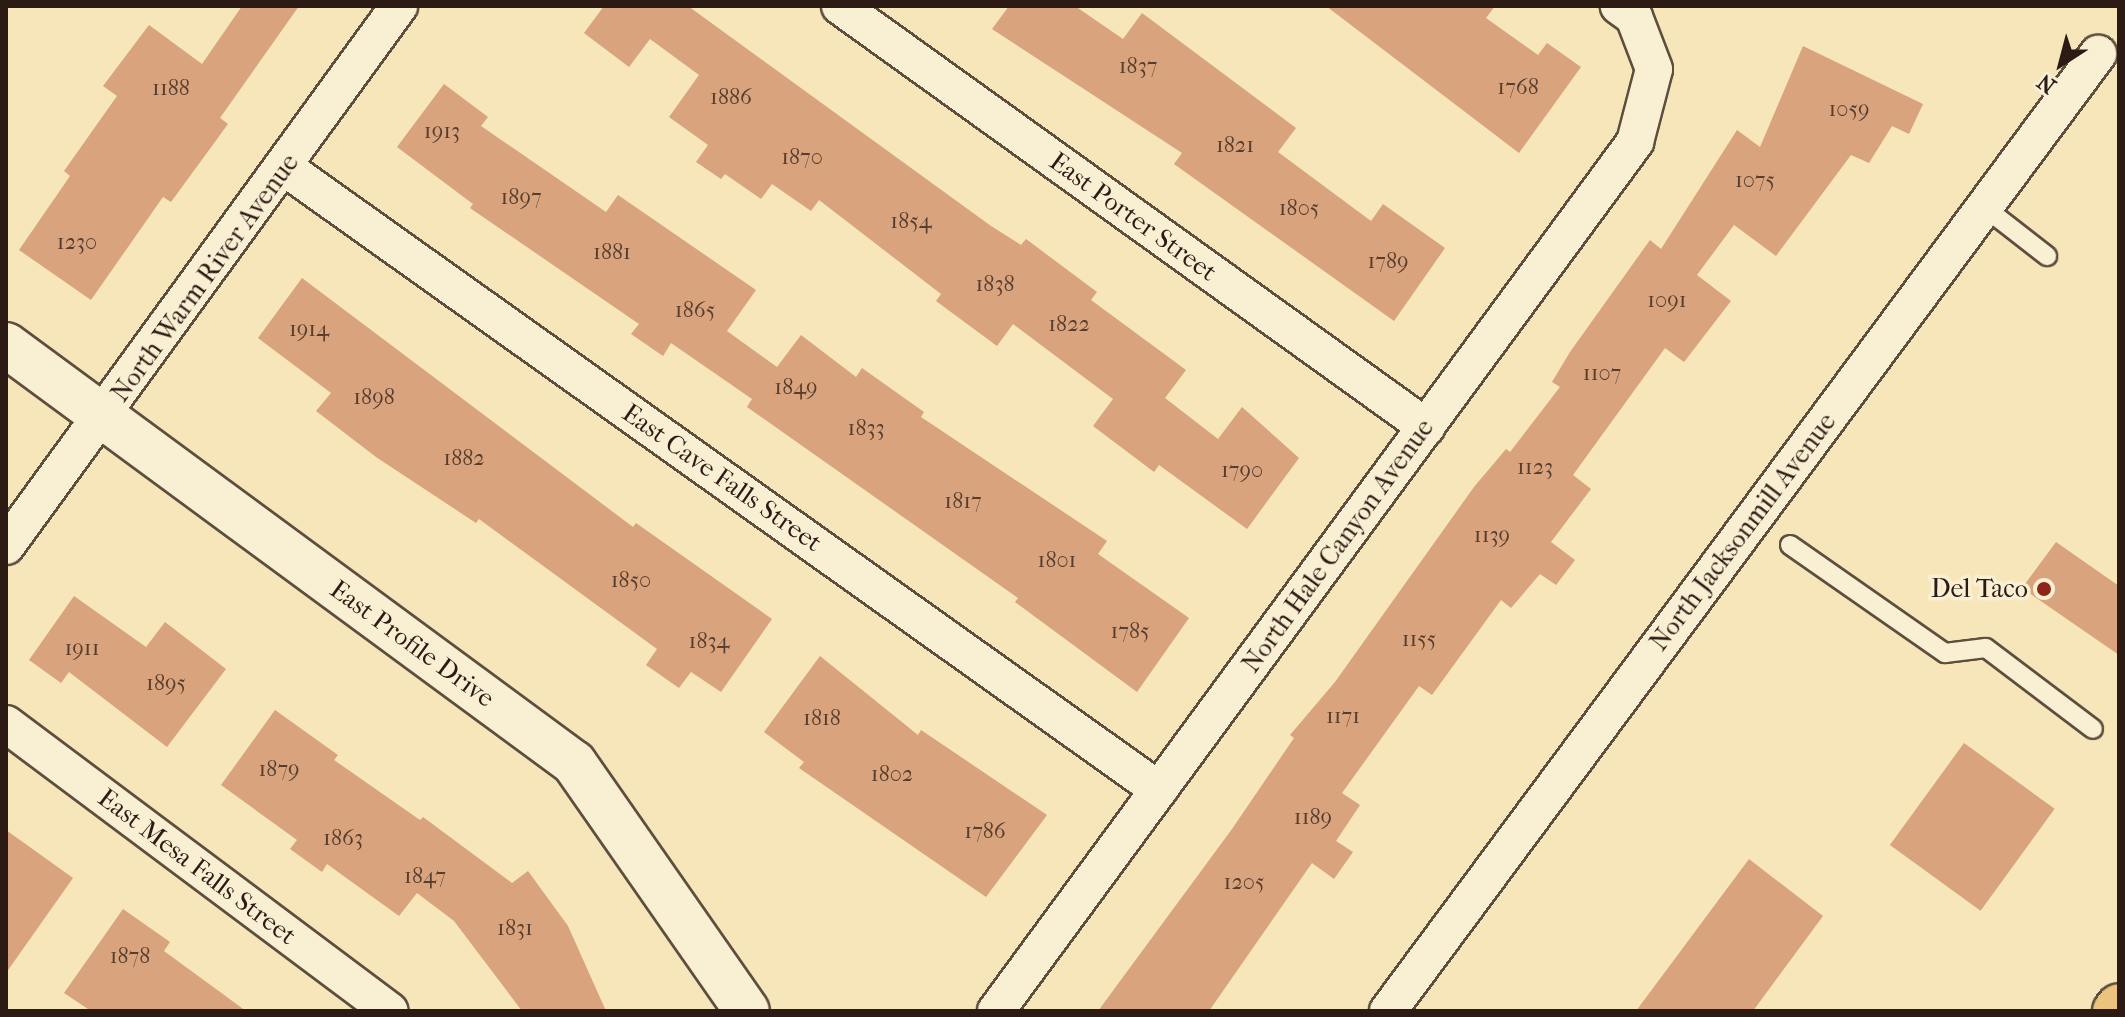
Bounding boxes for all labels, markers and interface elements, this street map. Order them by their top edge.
north arrow [2021,24,2101,104]
house number: 1837 [1119,54,1157,80]
text: N [2033,68,2061,99]
house number: 1768 [1497,75,1539,101]
house number: 1188 [152,76,190,102]
house number: 1886 [710,85,752,111]
house number: 1059 [1829,97,1869,123]
house number: 1913 [424,119,460,145]
house number: 1821 [1216,133,1254,159]
house number: 1870 [781,145,823,171]
street label: East Porter Street [1043,146,1223,288]
street label: North Warm River Avenue [105,148,305,408]
house number: 1075 [1735,168,1775,194]
house number: 1897 [500,185,542,211]
house number: 1805 [1279,196,1319,222]
house number: 1854 [890,209,932,235]
house number: 1230 [57,230,97,256]
house number: 1881 [593,240,631,266]
house number: 1789 [1367,249,1409,275]
house number: 1838 [976,272,1014,298]
house number: 1091 [1647,288,1687,314]
house number: 1865 [675,298,715,324]
house number: 1822 [1048,312,1090,338]
house number: 1914 [289,317,329,343]
house number: 1107 [1583,361,1621,387]
house number: 1849 [774,375,818,401]
house number: 1898 [353,385,395,411]
street label: East Cave Falls Street [616,397,828,559]
street label: North Jacksonmill Avenue [1643,407,1843,657]
street label: North Hale Canyon Avenue [1236,413,1440,679]
house number: 1833 [848,416,884,442]
house number: 1882 [443,446,485,472]
house number: 1123 [1517,455,1553,481]
house number: 1790 [1221,458,1263,484]
house number: 1817 [944,489,982,515]
house number: 1139 [1474,523,1510,549]
house number: 1801 [1038,548,1076,574]
house number: 1850 [611,568,651,594]
place label: Del Taco [1931,573,2028,605]
street label: East Profile Drive [324,574,500,714]
marker: Del Taco [2035,580,2053,598]
house number: 1785 [1110,619,1150,645]
house number: 1155 [1402,627,1436,653]
house number: 1834 [689,629,729,655]
house number: 1911 [64,636,100,662]
house number: 1895 [146,671,186,697]
house number: 1171 [1326,704,1360,730]
house number: 1818 [803,706,841,732]
house number: 1879 [258,757,300,783]
house number: 1802 [871,762,913,788]
street label: East Mesa Falls Street [92,782,302,952]
house number: 1189 [1294,805,1332,831]
house number: 1786 [964,819,1006,845]
house number: 1863 [323,826,363,852]
house number: 1847 [404,864,446,890]
house number: 1205 [1224,870,1264,896]
house number: 1831 [497,916,533,942]
house number: 1878 [110,944,150,970]

